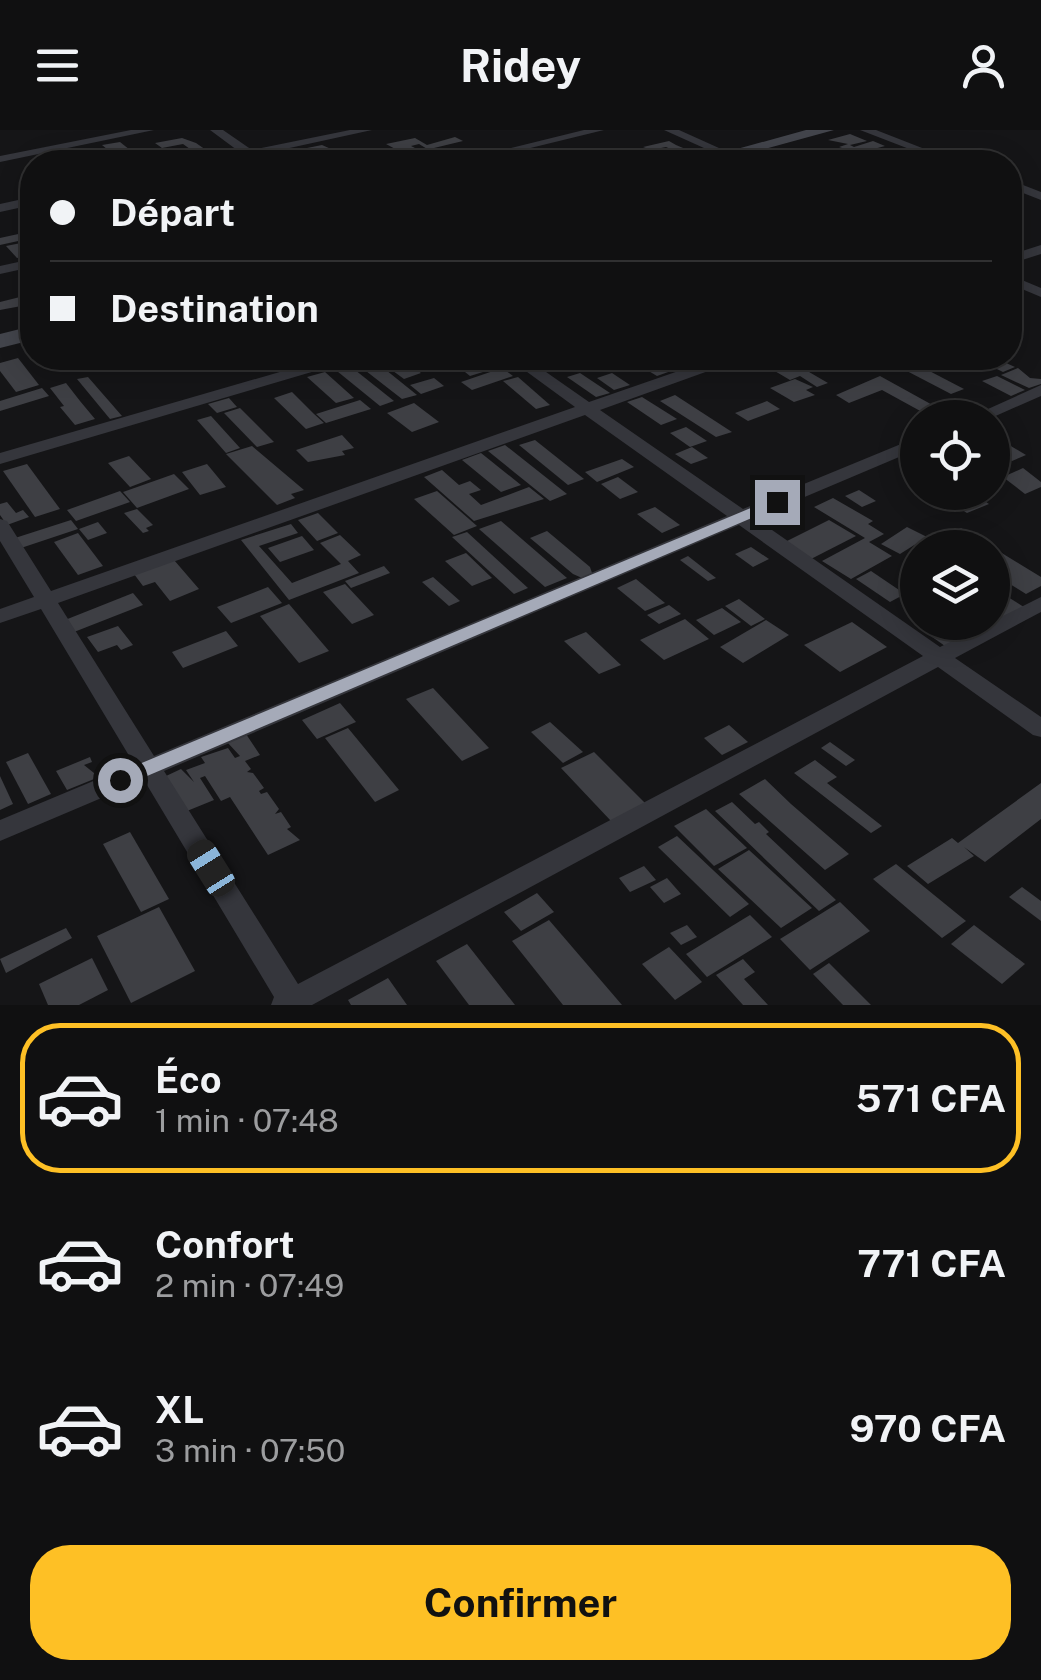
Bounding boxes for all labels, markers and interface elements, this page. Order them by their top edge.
icon: menu [30,38,85,93]
icon: person [956,38,1011,93]
text: Ridey [460,39,581,92]
text: Départ [110,190,235,235]
text: Destination [110,286,319,331]
map controls [900,400,1010,640]
button: locate [900,400,1010,510]
route end [755,480,800,525]
button: layers [900,530,1010,640]
route start [98,758,143,803]
car [182,835,240,901]
icon: car [35,1053,125,1143]
text: Éco [155,1057,222,1102]
text: 571 CFA [856,1076,1006,1121]
text: 1 min · 07:48 [155,1102,339,1139]
icon: car [35,1218,125,1308]
text: Confort [155,1222,295,1267]
text: 771 CFA [857,1241,1006,1286]
text: 2 min · 07:49 [155,1267,344,1304]
icon: car [35,1383,125,1473]
text: XL [155,1387,204,1432]
text: 970 CFA [849,1406,1006,1451]
text: 3 min · 07:50 [155,1432,345,1469]
button: Confirmer [30,1545,1011,1660]

